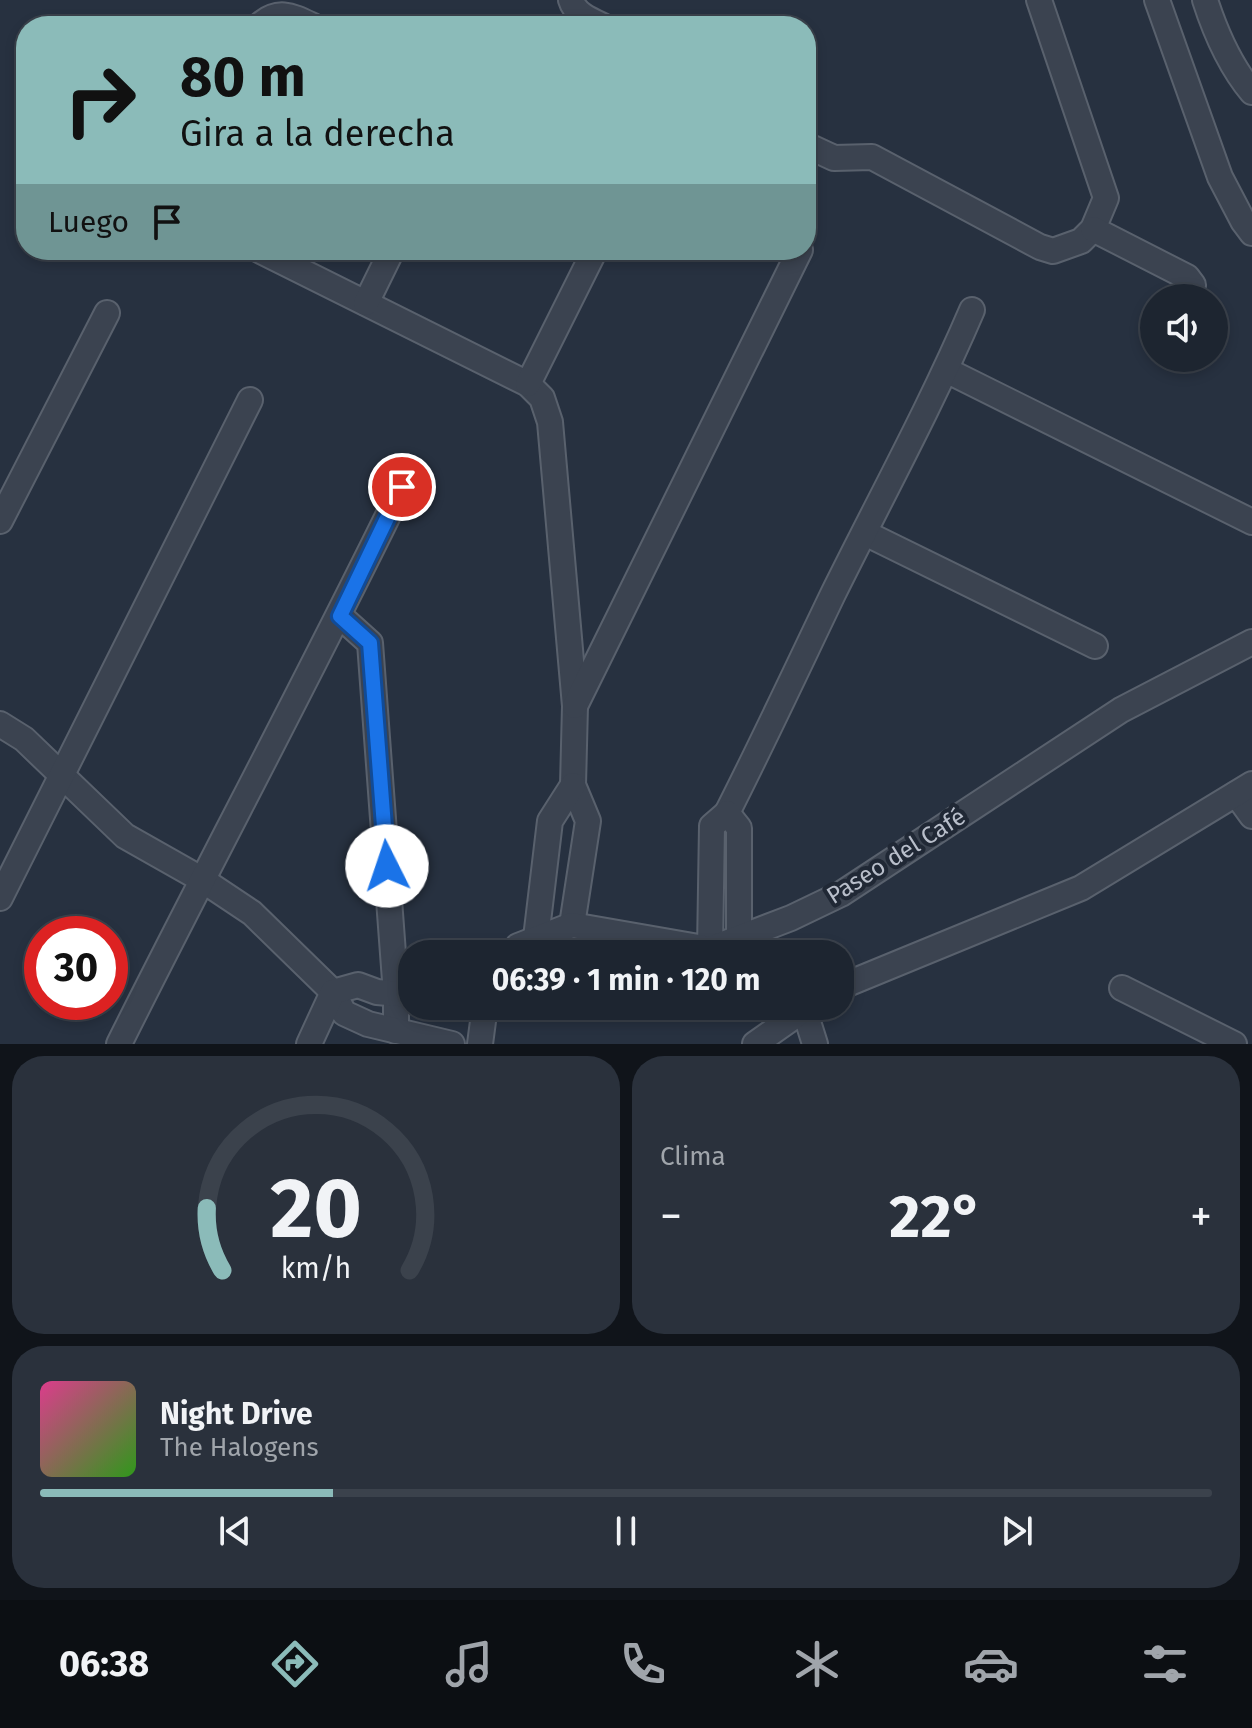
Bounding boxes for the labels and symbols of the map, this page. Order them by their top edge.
pin [368,453,436,521]
street label: Paseo del Café [822,802,970,910]
position arrow [345,824,429,908]
speed limit sign: 30 [24,916,128,1020]

